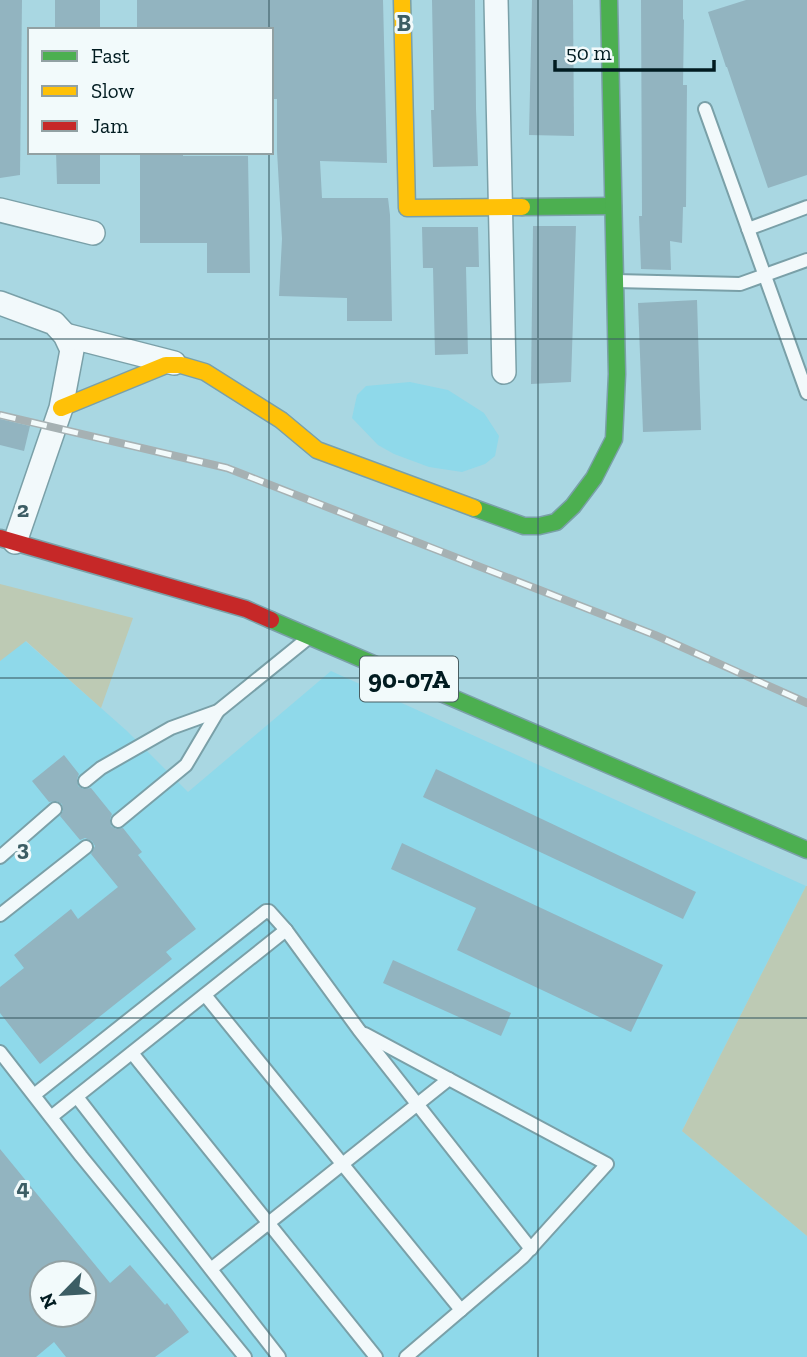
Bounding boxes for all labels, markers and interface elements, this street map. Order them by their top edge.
text: B [397,9,411,37]
legend [28,28,273,154]
scale bar [555,28,714,72]
text: 50 m [566,40,612,65]
text: Fast [91,43,130,68]
text: Slow [91,78,134,103]
text: Jam [91,113,128,138]
text: 2 [17,495,29,523]
road number: 90-07A [360,656,458,702]
text: 3 [17,834,29,862]
text: 4 [16,1173,30,1201]
north arrow [28,1259,98,1329]
text: N [35,1290,62,1312]

